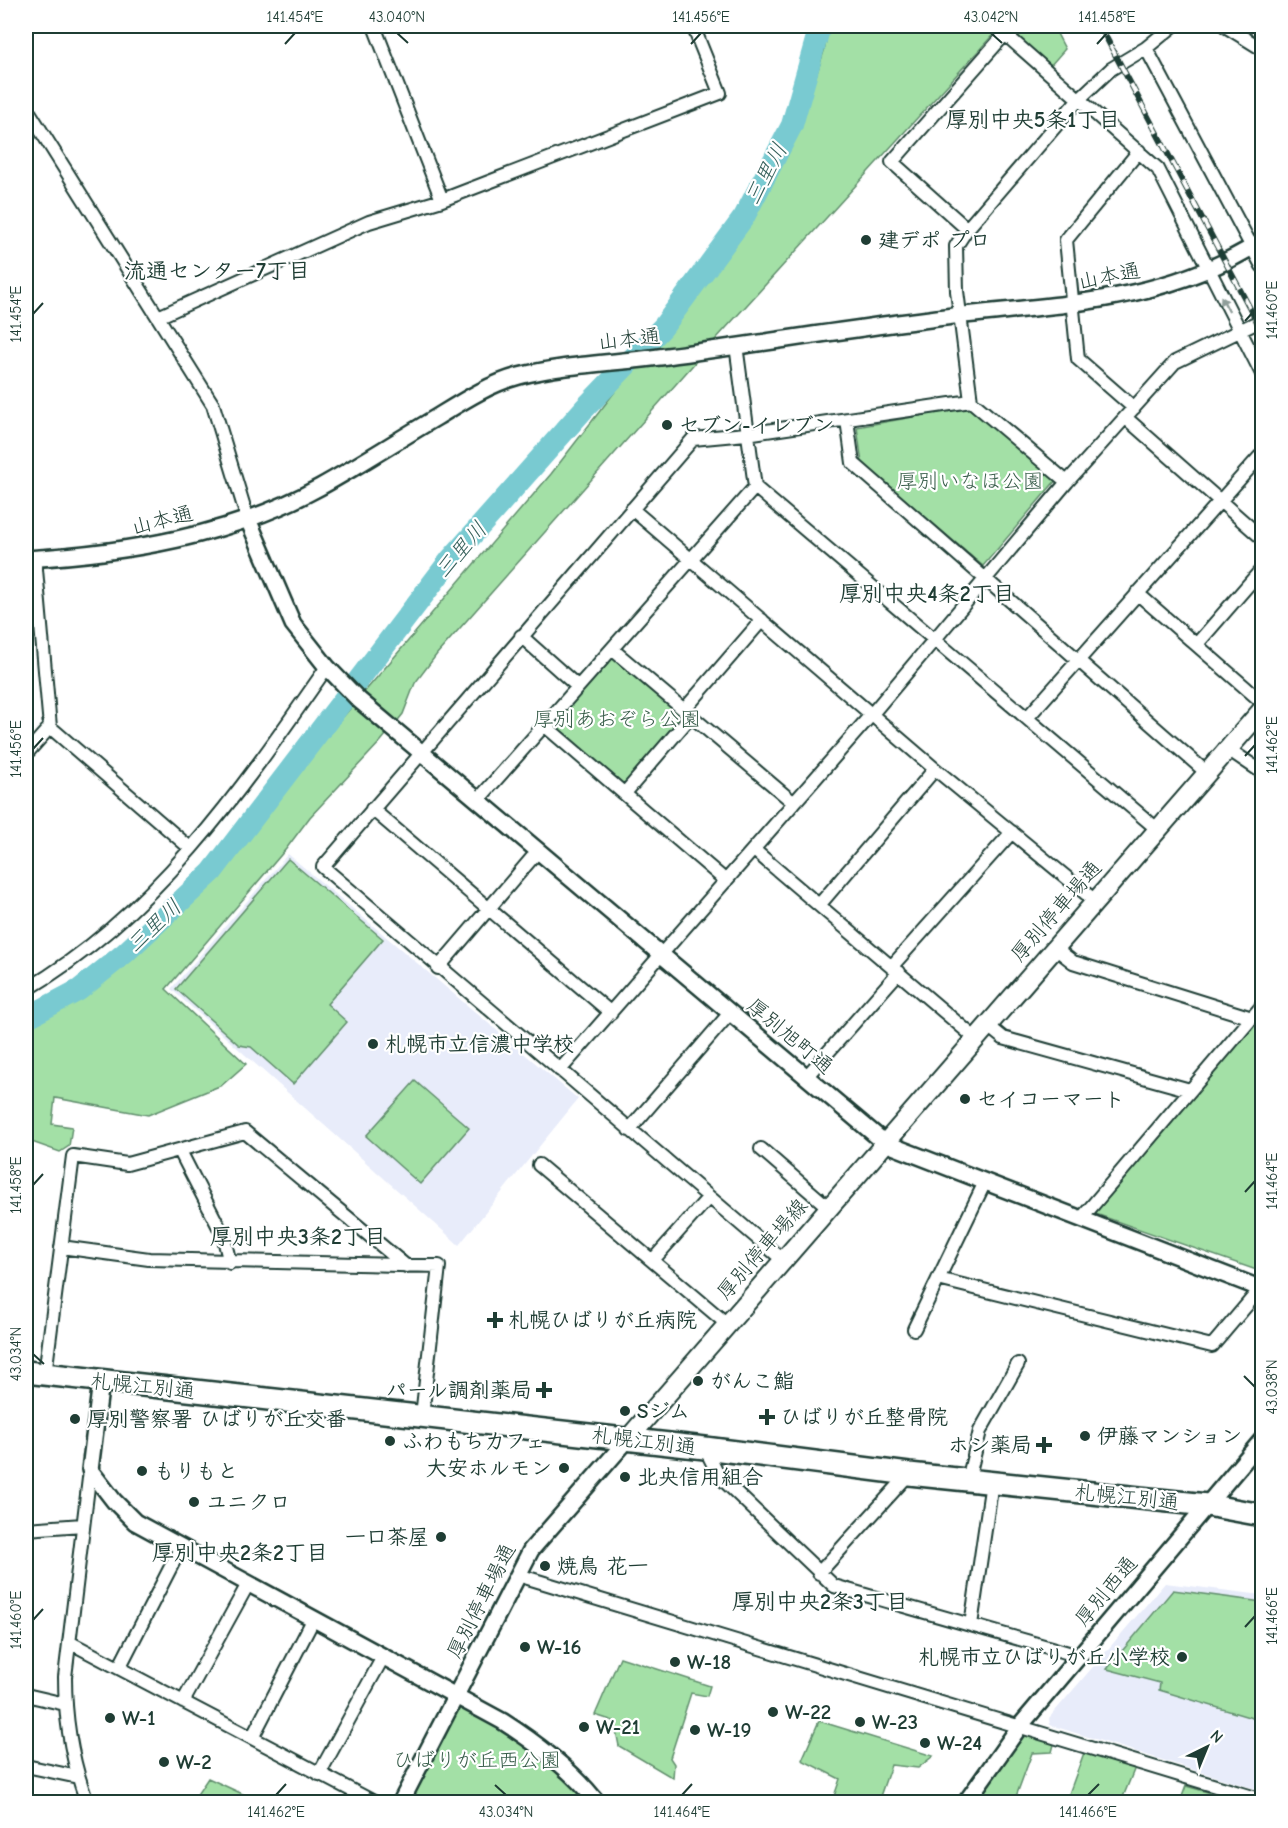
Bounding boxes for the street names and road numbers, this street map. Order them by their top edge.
street label: 山本通 [1076,258,1142,294]
street label: 山本通 [596,324,662,354]
street label: 山本通 [129,501,195,539]
street label: 厚別停車場通 [1006,856,1106,966]
street label: 厚別旭町通 [742,993,838,1079]
street label: 厚別停車場線 [712,1194,812,1304]
street label: 札幌江別通 [90,1369,196,1403]
street label: 札幌江別通 [590,1423,698,1459]
street label: 札幌江別通 [1074,1480,1180,1514]
street label: 厚別停車場通 [442,1539,520,1663]
street label: 厚別西通 [1070,1551,1142,1631]

